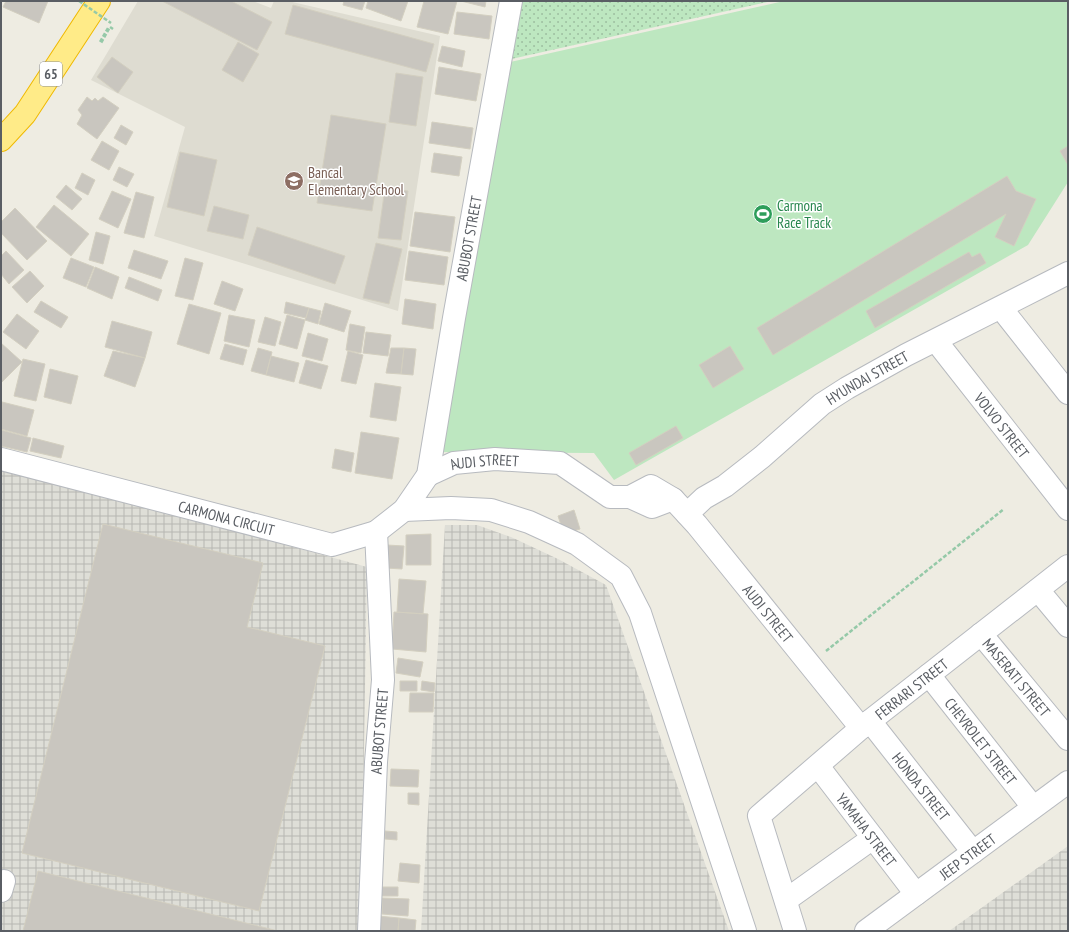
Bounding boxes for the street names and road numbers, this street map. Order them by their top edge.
road number: 65 [40,62,62,86]
street label: ABUBOT STREET [451,194,485,282]
street label: HYUNDAI STREET [822,346,912,409]
street label: VOLVO STREET [970,388,1034,462]
street label: AUDI STREET [446,449,520,473]
street label: CARMONA CIRCUIT [176,496,277,539]
street label: AUDI STREET [739,580,798,646]
street label: MASERATI STREET [979,634,1055,720]
street label: FERRARI STREET [871,654,952,723]
street label: ABUBOT STREET [366,687,392,775]
street label: CHEVROLET STREET [941,694,1021,788]
street label: HONDA STREET [889,748,954,824]
street label: YAMAHA STREET [832,789,901,870]
street label: JEEP STREET [934,829,1000,884]

